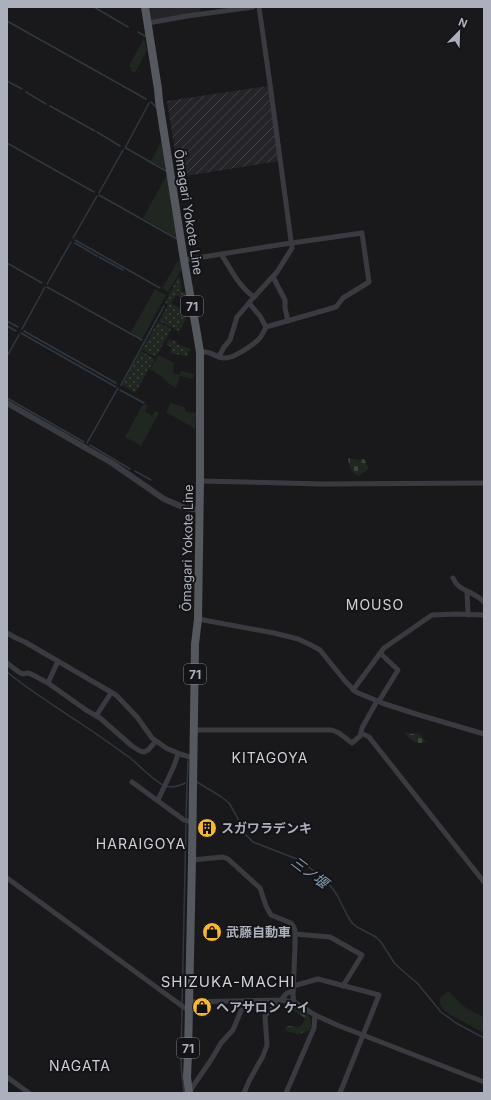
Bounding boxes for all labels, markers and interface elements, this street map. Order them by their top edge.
north arrow [439,12,479,52]
text: N [456,15,470,31]
street label: Ōmagari Yokote Line [171,148,207,276]
road number: 71 [181,296,203,316]
street label: Ōmagari Yokote Line [178,484,196,612]
district label: MOUSO [346,596,404,613]
road number: 71 [184,664,206,684]
district label: KITAGOYA [231,749,309,766]
building icon: スガワラデンキ [196,817,218,839]
place label: スガワラデンキ [221,820,312,836]
district label: HARAIGOYA [96,835,186,852]
water label: 三ノ堰 [288,853,334,893]
shop icon: 武藤自動車 [201,921,223,943]
place label: 武藤自動車 [226,924,291,940]
district label: SHIZUKA-MACHI [161,972,295,991]
shop icon: ヘアサロン ケイ [191,996,213,1018]
place label: ヘアサロン ケイ [216,999,310,1015]
road number: 71 [177,1038,199,1058]
district label: NAGATA [49,1057,111,1074]

